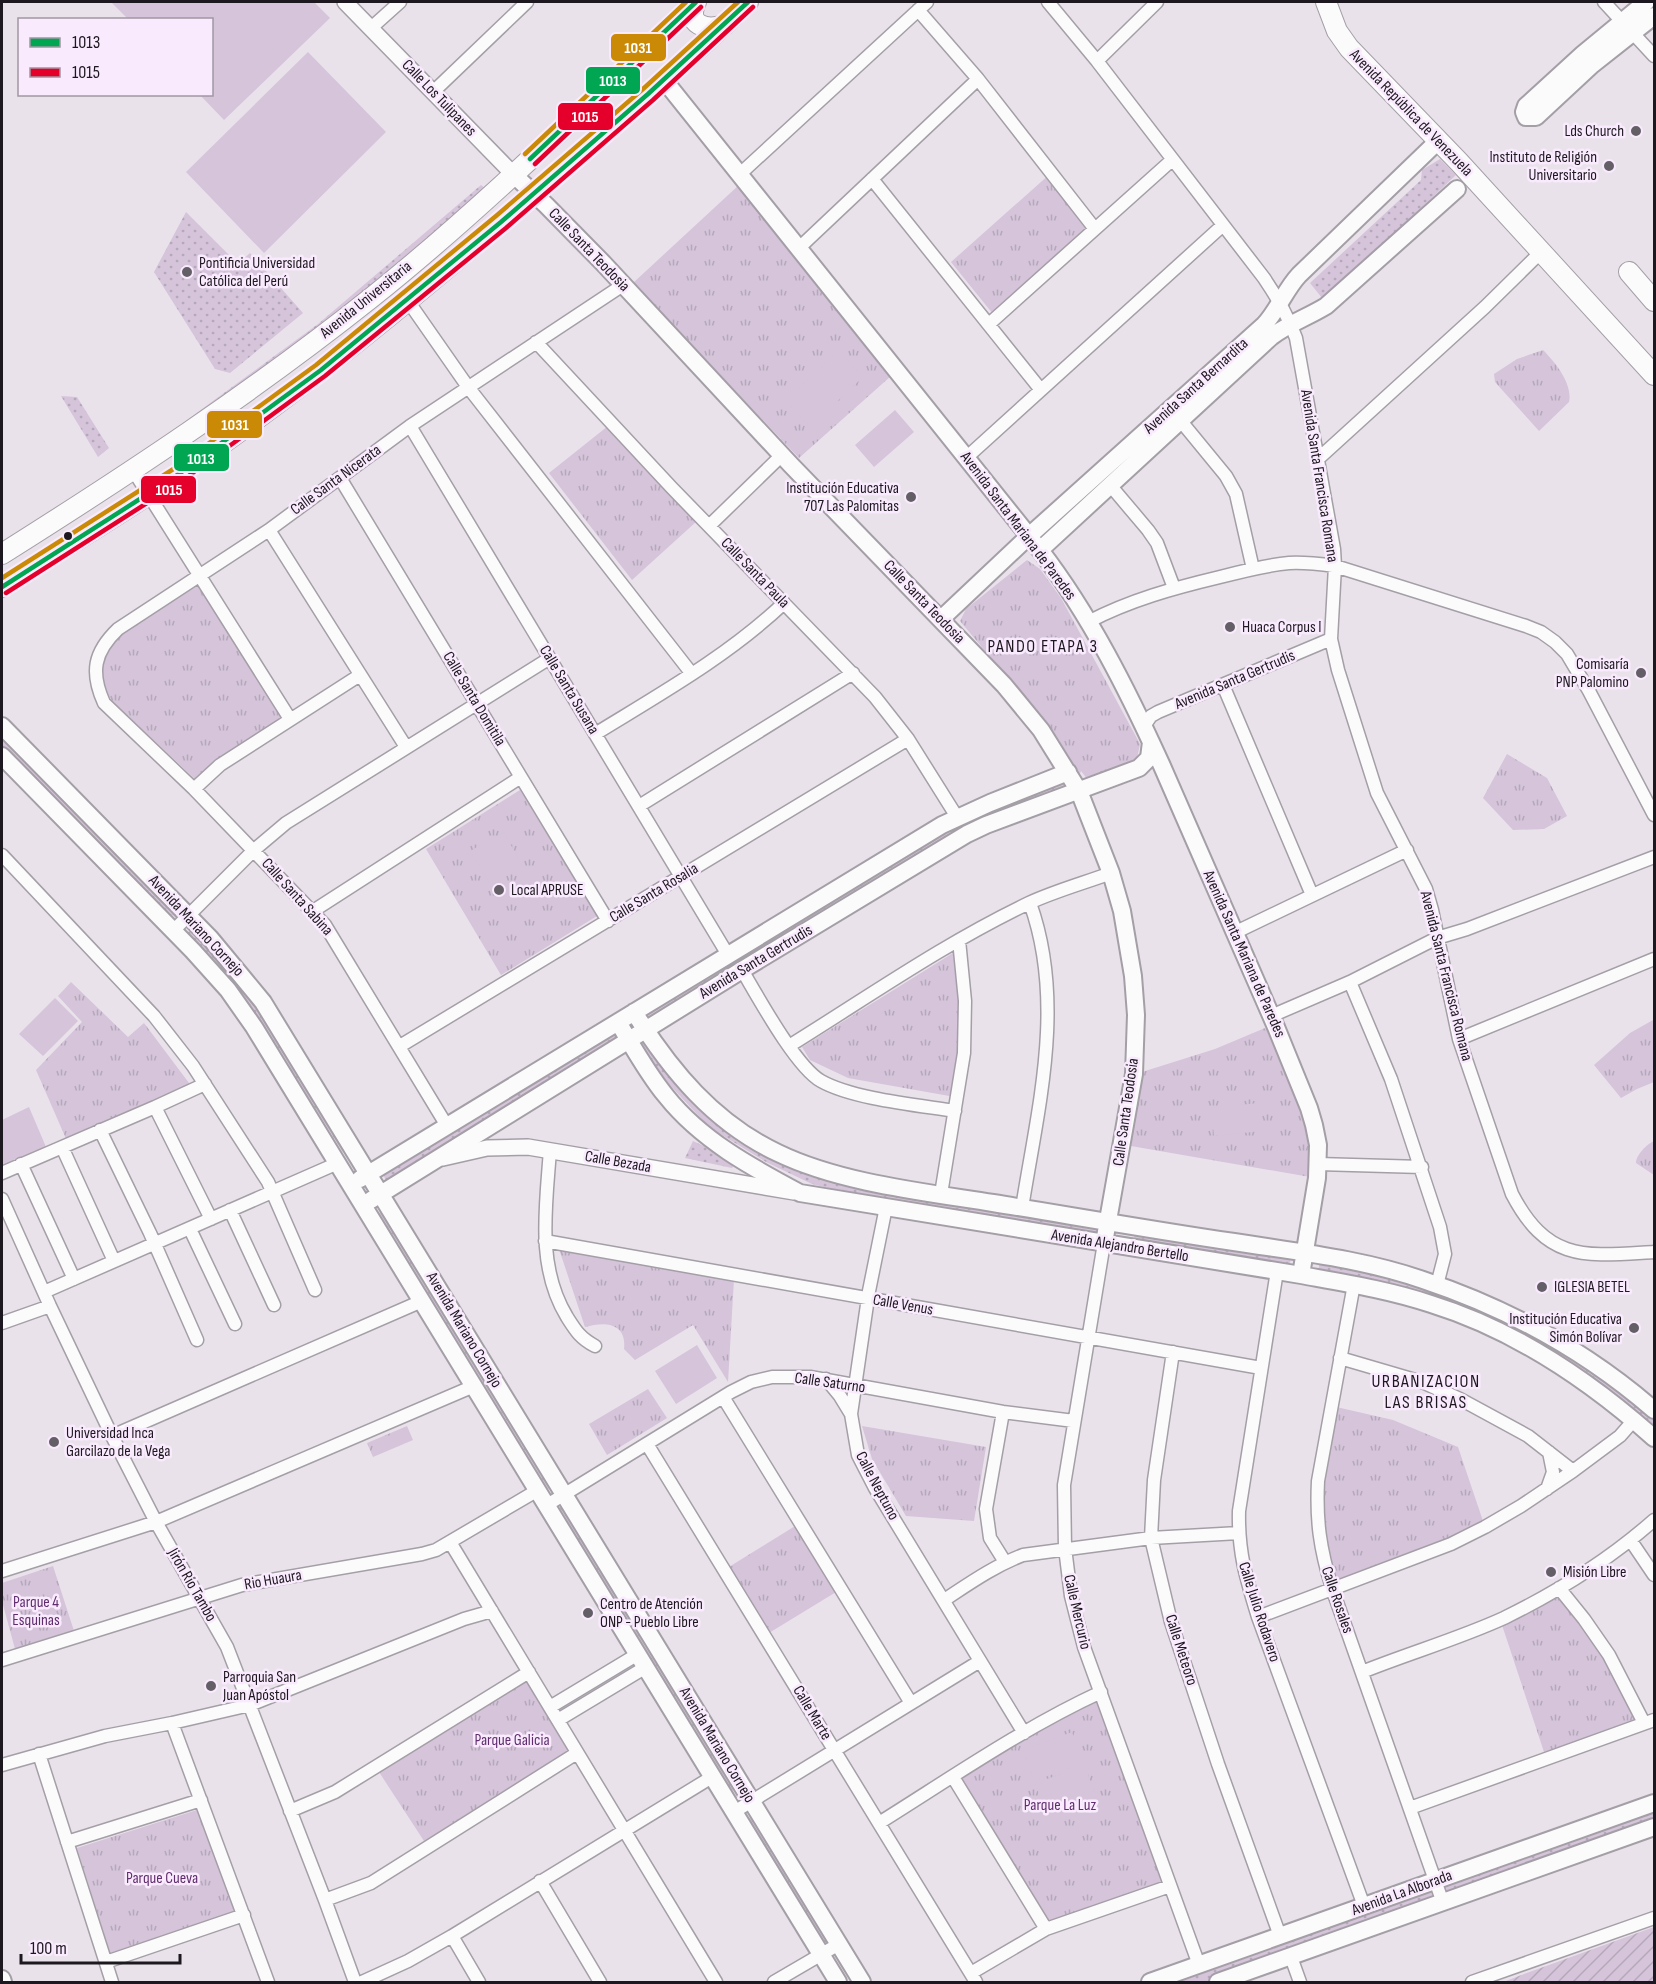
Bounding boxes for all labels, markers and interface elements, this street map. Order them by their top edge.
legend [18,18,213,96]
text: 1013 [72,32,100,53]
line badge: 1031 [610,33,667,62]
text: 1031 [624,39,652,58]
street label: Avenida República de Venezuela [1345,45,1477,180]
street label: Calle Los Tulipanes [398,56,481,141]
text: 1015 [72,62,100,83]
line badge: 1013 [585,66,641,95]
text: 1013 [599,72,627,91]
line badge: 1015 [557,102,614,131]
text: 1015 [571,108,599,127]
place label: Lds Church [1564,122,1624,141]
marker: Lds Church [1629,124,1643,138]
place label: Instituto de Religión Universitario [1489,148,1597,185]
marker: Instituto de Religión Universitario [1602,159,1616,173]
street label: Calle Santa Teodosia [544,204,634,296]
place label: Pontificia Universidad Católica del Perú [199,254,315,291]
street label: Avenida Universitaria [316,257,416,343]
marker: Pontificia Universidad Católica del Perú [180,265,194,279]
street label: Avenida Santa Bernardita [1139,334,1252,439]
street label: Avenida Santa Francisca Romana [1296,387,1342,564]
line badge: 1031 [206,410,263,439]
text: 1031 [221,416,249,435]
street label: Calle Santa Nicerata [287,441,385,519]
line badge: 1013 [173,443,230,472]
street label: Avenida Santa Mariana de Paredes [955,447,1080,604]
text: 1013 [187,450,215,469]
line badge: 1015 [140,475,197,504]
place label: Institución Educativa 707 Las Palomitas [786,479,899,516]
text: 1015 [155,481,183,500]
marker: Institución Educativa 707 Las Palomitas [904,490,918,504]
unlabelled marker [62,530,74,542]
street label: Calle Santa Paula [717,534,793,612]
street label: Calle Santa Teodosia [879,556,969,648]
place label: Huaca Corpus I [1242,618,1322,637]
marker: Huaca Corpus I [1223,620,1237,634]
district label: PANDO ETAPA 3 [987,636,1099,657]
street label: Calle Santa Susana [535,642,603,738]
street label: Avenida Santa Gertrudis [1171,646,1298,714]
street label: Calle Santa Domitila [438,648,510,750]
place label: Comisaría PNP Palomino [1556,655,1629,692]
marker: Comisaría PNP Palomino [1634,666,1648,680]
street label: Calle Santa Sabina [257,854,337,940]
street label: Calle Santa Rosalia [606,859,702,927]
street label: Avenida Santa Mariana de Paredes [1198,867,1290,1041]
street label: Avenida Mariano Cornejo [144,871,248,981]
place label: Local APRUSE [511,881,584,900]
marker: Local APRUSE [492,883,506,897]
street label: Avenida Santa Francisca Romana [1415,888,1476,1063]
street label: Avenida Santa Gertrudis [695,921,816,1004]
street label: Calle Santa Teodosia [1109,1057,1143,1167]
street label: Calle Bezada [583,1147,653,1177]
street label: Avenida Alejandro Bertello [1049,1226,1190,1266]
street label: Avenida Mariano Cornejo [421,1268,506,1391]
place label: IGLESIA BETEL [1554,1278,1630,1297]
marker: IGLESIA BETEL [1535,1280,1549,1294]
street label: Calle Venus [871,1290,935,1320]
place label: Institución Educativa Simón Bolívar [1509,1310,1622,1347]
marker: Institución Educativa Simón Bolívar [1627,1321,1641,1335]
street label: Calle Saturno [793,1369,867,1397]
district label: URBANIZACION LAS BRISAS [1371,1371,1481,1413]
place label: Universidad Inca Garcilazo de la Vega [66,1424,170,1461]
marker: Universidad Inca Garcilazo de la Vega [47,1435,61,1449]
street label: Calle Neptuno [851,1448,903,1524]
street label: Jirón Río Tambo [163,1544,221,1625]
street label: Calle Julio Rodavero [1234,1560,1284,1664]
place label: Misión Libre [1563,1563,1627,1582]
street label: Calle Rosales [1317,1564,1357,1636]
marker: Misión Libre [1544,1565,1558,1579]
street label: Rio Huaura [243,1566,303,1594]
street label: Calle Mercurio [1059,1573,1095,1651]
park label: Parque 4 Esquinas [12,1593,60,1630]
place label: Centro de Atención ONP - Pueblo Libre [600,1595,703,1632]
marker: Centro de Atención ONP - Pueblo Libre [581,1606,595,1620]
street label: Calle Meteoro [1161,1612,1201,1688]
place label: Parroquia San Juan Apóstol [222,1668,296,1705]
marker: Parroquia San Juan Apóstol [204,1679,218,1693]
street label: Calle Marte [788,1682,836,1744]
street label: Avenida Mariano Cornejo [674,1683,759,1806]
park label: Parque Galicia [474,1731,550,1750]
park label: Parque La Luz [1024,1796,1096,1815]
street label: Avenida La Alborada [1348,1866,1455,1920]
park label: Parque Cueva [126,1869,198,1888]
scale bar [21,1927,180,1965]
text: 100 m [30,1938,67,1959]

